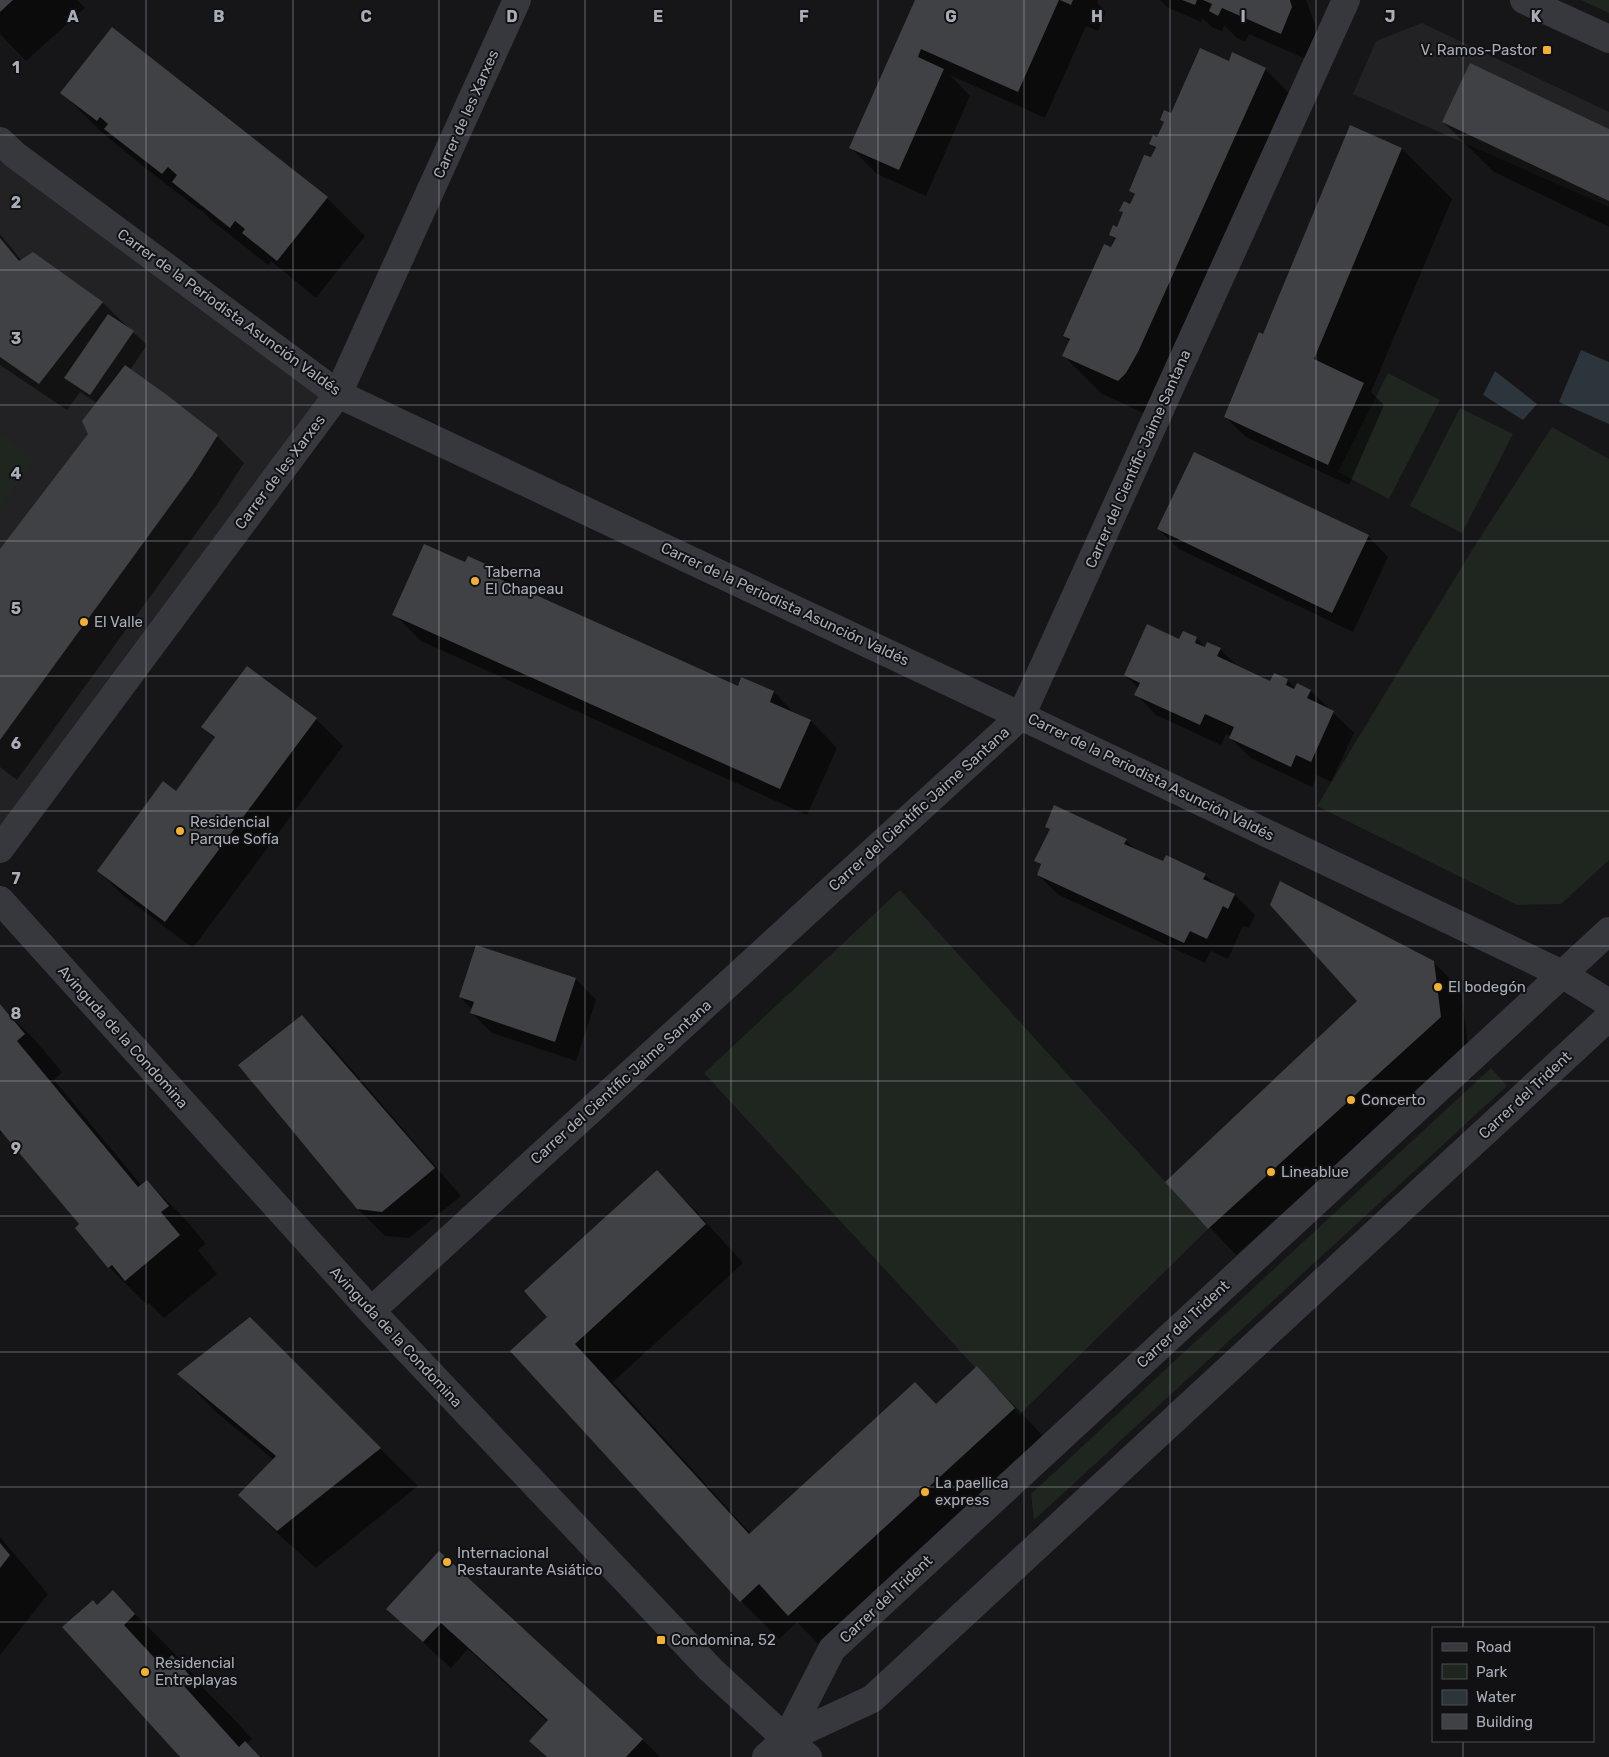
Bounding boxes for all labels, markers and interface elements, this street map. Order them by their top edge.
text: A [67,7,79,26]
text: B [213,7,225,26]
text: C [360,7,372,26]
text: D [506,7,518,26]
text: E [653,7,663,26]
text: F [799,7,809,26]
text: G [945,7,957,26]
text: H [1091,7,1103,26]
text: I [1240,7,1246,26]
text: J [1385,7,1395,26]
text: K [1531,7,1542,26]
place label: V. Ramos-Pastor [1420,41,1537,59]
marker: V. Ramos-Pastor [1541,44,1553,56]
street label: Carrer de les Xarxes [430,47,503,181]
text: 1 [12,58,20,77]
text: 2 [11,193,21,212]
street label: Carrer de la Periodista Asunción Valdés [114,225,344,399]
text: 3 [11,329,21,348]
street label: Carrer del Científic Jaime Santana [1082,347,1194,571]
street label: Carrer de les Xarxes [231,411,329,533]
text: 4 [11,464,22,483]
street label: Carrer de la Periodista Asunción Valdés [658,538,912,670]
place label: Taberna El Chapeau [485,563,563,598]
marker: Taberna El Chapeau [469,575,481,587]
text: 5 [11,599,21,618]
place label: El Valle [94,613,143,631]
marker: El Valle [78,616,90,628]
street label: Carrer de la Periodista Asunción Valdés [1025,709,1277,845]
street label: Carrer del Científic Jaime Santana [825,723,1013,895]
text: 6 [11,734,21,753]
place label: Residencial Parque Sofía [190,813,279,848]
marker: Residencial Parque Sofía [174,825,186,837]
text: 7 [11,869,21,888]
street label: Avinguda de la Condomina [54,962,192,1112]
place label: El bodegón [1448,978,1526,996]
marker: El bodegón [1432,981,1444,993]
street label: Carrer del Científic Jaime Santana [527,996,715,1168]
text: 8 [11,1004,22,1023]
street label: Carrer del Trident [1475,1047,1575,1143]
place label: Concerto [1361,1091,1426,1109]
marker: Concerto [1345,1094,1357,1106]
text: 9 [11,1139,21,1158]
place label: Lineablue [1281,1163,1349,1181]
marker: Lineablue [1265,1166,1277,1178]
street label: Avinguda de la Condomina [326,1263,466,1411]
street label: Carrer del Trident [1133,1276,1233,1372]
place label: La paellica express [935,1474,1009,1509]
marker: La paellica express [919,1486,931,1498]
place label: Internacional Restaurante Asiático [457,1544,602,1579]
street label: Carrer del Trident [836,1551,936,1647]
marker: Internacional Restaurante Asiático [441,1556,453,1568]
legend [1432,1627,1594,1742]
place label: Condomina, 52 [671,1631,776,1649]
marker: Condomina, 52 [655,1634,667,1646]
text: Road [1476,1638,1512,1656]
place label: Residencial Entreplayas [155,1654,238,1689]
text: Park [1476,1663,1507,1681]
marker: Residencial Entreplayas [139,1666,151,1678]
text: Water [1476,1688,1516,1706]
text: Building [1476,1713,1533,1731]

